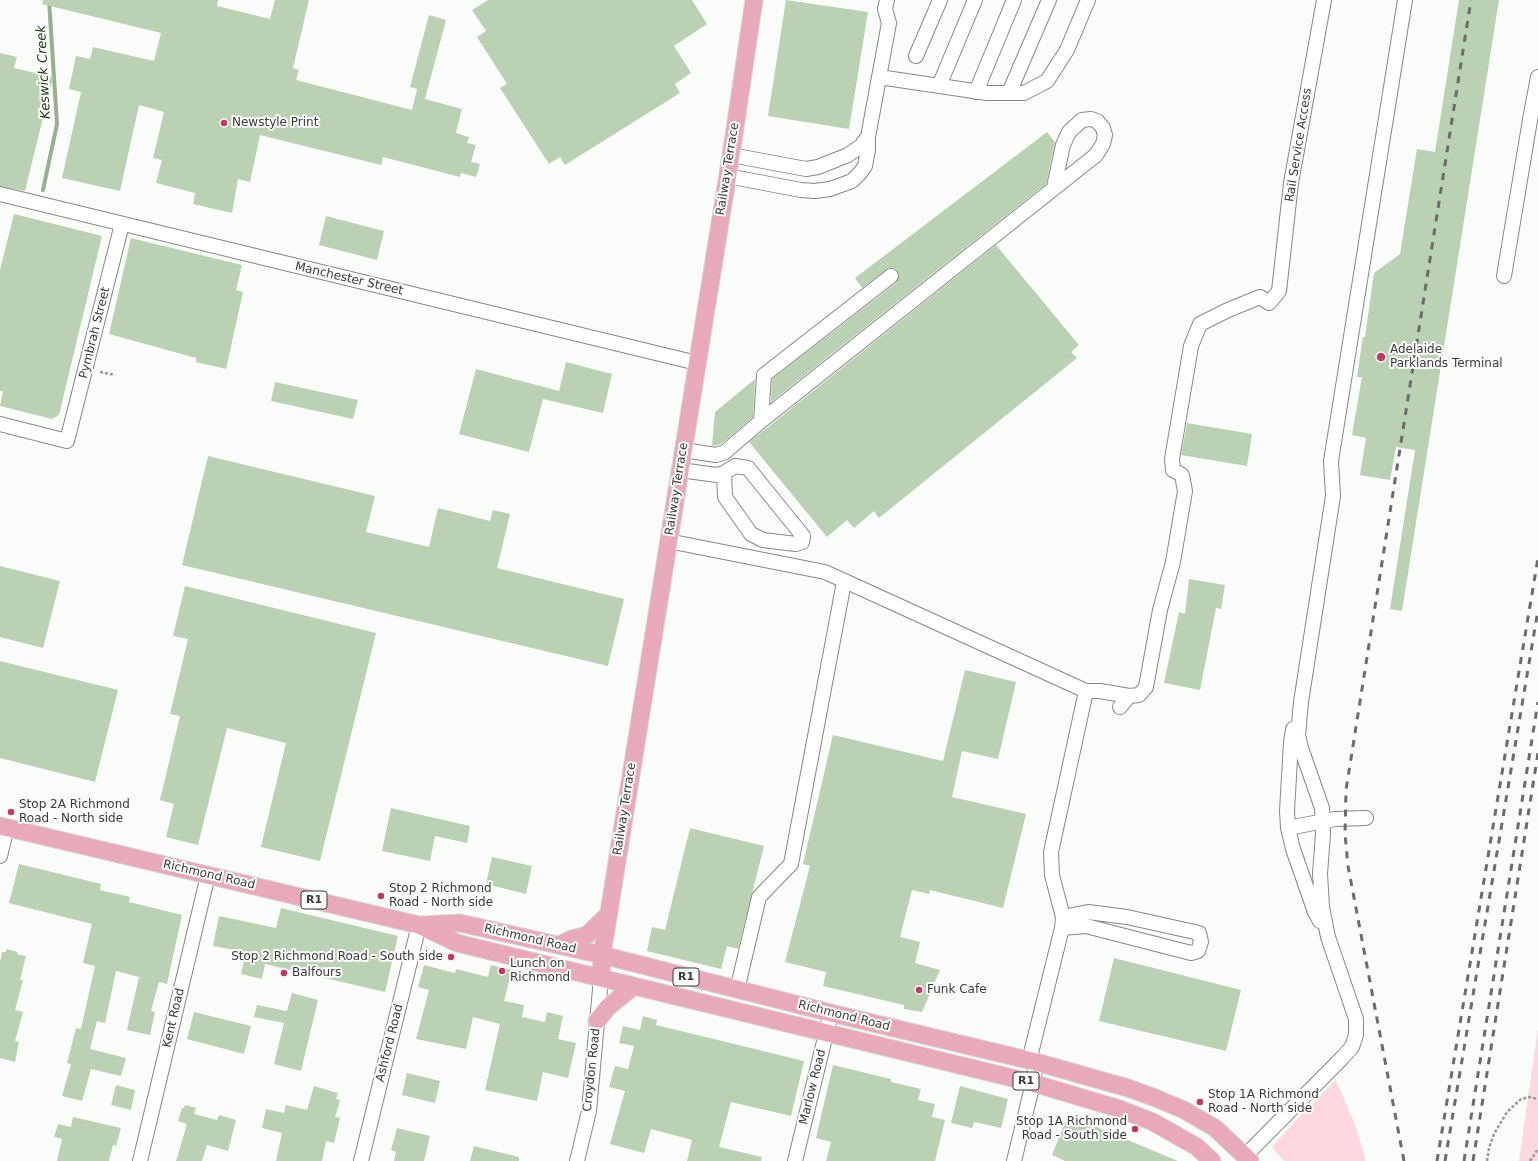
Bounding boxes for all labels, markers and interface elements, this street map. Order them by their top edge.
water label: Keswick Creek [34,25,54,119]
street label: Rail Service Access [1283,87,1315,203]
place label: Newstyle Print [232,116,318,130]
marker: Newstyle Print [219,118,229,128]
street label: Railway Terrace [714,122,742,216]
street label: Manchester Street [294,260,404,298]
street label: Pymbrah Street [77,286,113,380]
place label: Adelaide Parklands Terminal [1390,343,1503,371]
marker: Adelaide Parklands Terminal [1375,351,1387,363]
street label: Railway Terrace [663,442,691,536]
street label: Railway Terrace [611,762,639,856]
place label: Stop 2A Richmond Road - North side [19,798,130,826]
marker: Stop 2A Richmond Road - North side [6,807,16,817]
street label: Richmond Road [162,857,256,893]
place label: Stop 2 Richmond Road - North side [389,882,493,910]
road number: R1 [301,891,327,909]
marker: Stop 2 Richmond Road - North side [376,891,386,901]
street label: Richmond Road [483,921,577,957]
place label: Stop 2 Richmond Road - South side [231,950,443,964]
marker: Stop 2 Richmond Road - South side [446,952,456,962]
place label: Lunch on Richmond [510,957,570,985]
place label: Balfours [292,966,341,980]
marker: Lunch on Richmond [497,966,507,976]
marker: Balfours [279,968,289,978]
road number: R1 [673,968,699,986]
place label: Funk Cafe [927,983,987,997]
marker: Funk Cafe [914,985,924,995]
street label: Kent Road [160,987,188,1049]
street label: Richmond Road [797,998,891,1034]
street label: Ashford Road [373,1002,407,1084]
street label: Croydon Road [580,1027,604,1113]
street label: Marlow Road [797,1048,829,1126]
road number: R1 [1013,1072,1039,1090]
place label: Stop 1A Richmond Road - North side [1208,1088,1319,1116]
marker: Stop 1A Richmond Road - North side [1195,1097,1205,1107]
place label: Stop 1A Richmond Road - South side [1016,1115,1127,1143]
marker: Stop 1A Richmond Road - South side [1130,1124,1140,1134]

